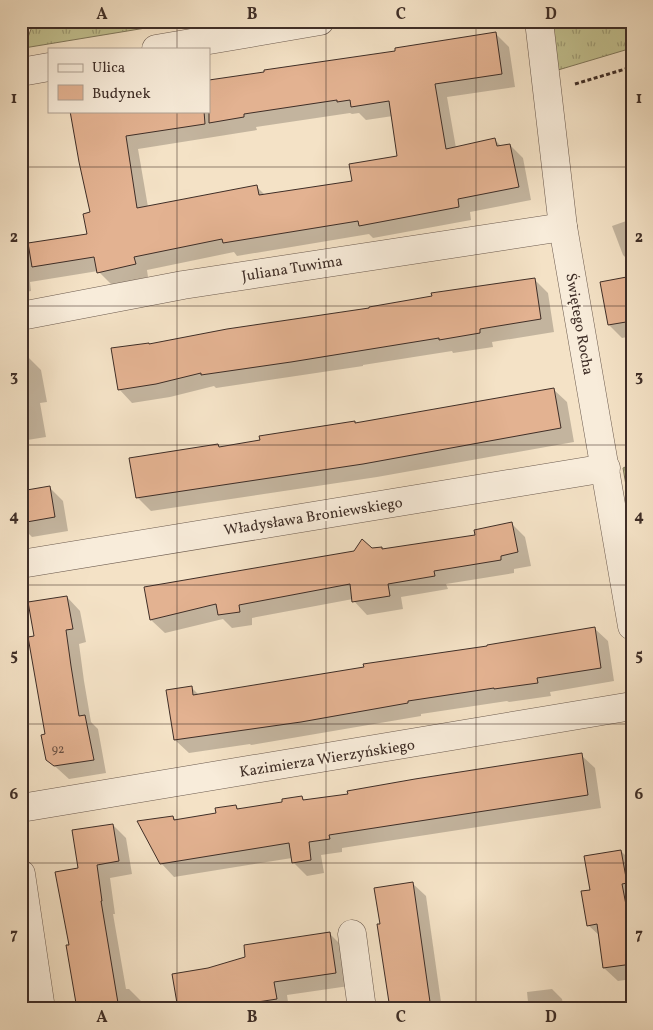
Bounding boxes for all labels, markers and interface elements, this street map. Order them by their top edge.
text: A [96,4,108,26]
text: B [247,4,258,26]
text: C [396,4,406,26]
text: D [545,4,557,26]
legend [48,48,210,112]
text: Ulica [92,58,125,79]
text: Budynek [92,84,151,105]
text: 1 [11,88,17,110]
text: 1 [636,88,642,110]
text: 2 [10,227,18,249]
text: 2 [635,227,643,249]
street label: Juliana Tuwima [240,251,344,288]
street label: Świętego Rocha [559,272,598,377]
text: 3 [10,366,18,388]
text: 3 [635,366,643,388]
street label: Władysława Broniewskiego [222,493,404,542]
text: 4 [9,506,19,528]
text: 4 [634,506,644,528]
text: 5 [10,645,18,667]
text: 5 [635,645,643,667]
street label: Kazimierza Wierzyńskiego [238,735,416,784]
house number: 92 [52,742,64,758]
text: 6 [10,784,19,806]
text: 6 [635,784,644,806]
text: 7 [10,924,18,946]
text: 7 [635,924,643,946]
text: A [96,1007,108,1029]
text: B [247,1007,258,1029]
text: C [396,1007,406,1029]
text: D [545,1007,557,1029]

